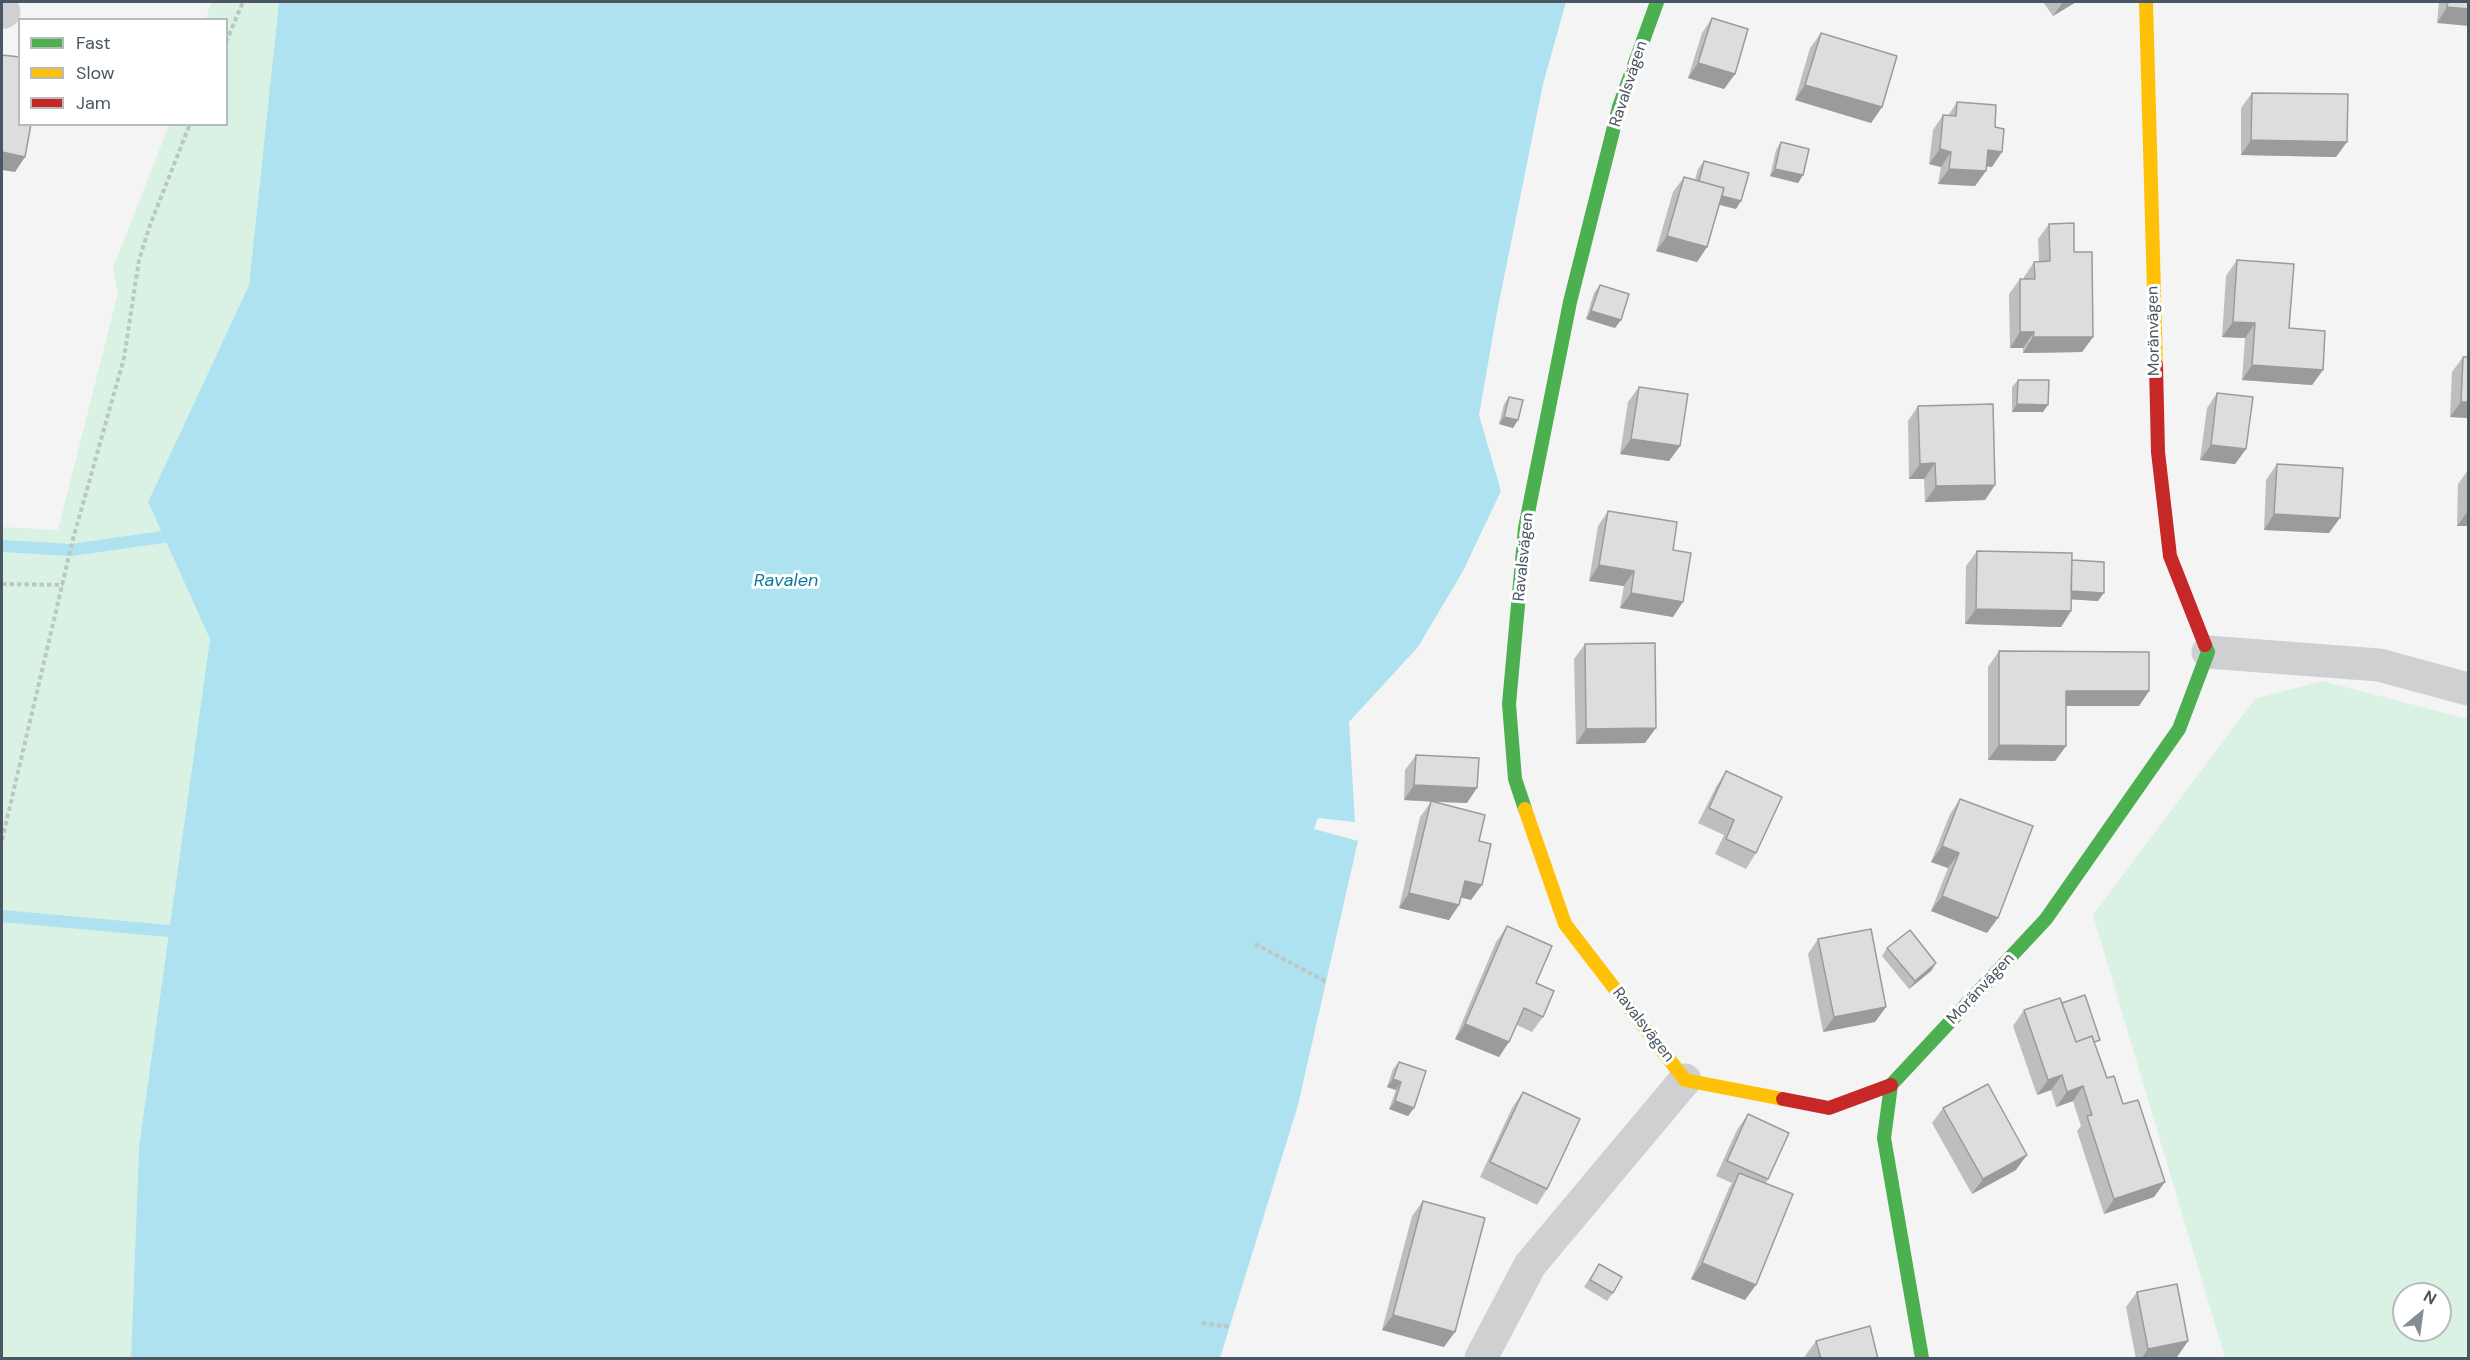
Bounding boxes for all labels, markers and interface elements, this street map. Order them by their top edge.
legend [18,18,228,126]
text: Fast [76,31,111,55]
street label: Ravalsvägen [1606,39,1652,129]
text: Slow [76,61,115,85]
text: Jam [76,91,111,115]
street label: Moränvägen [2144,286,2164,376]
street label: Ravalsvägen [1510,512,1538,602]
water label: Ravalen [754,570,818,592]
street label: Moränvägen [1943,949,2019,1029]
street label: Ravalsvägen [1608,984,1678,1066]
north arrow [2392,1282,2452,1342]
text: N [2420,1286,2440,1310]

